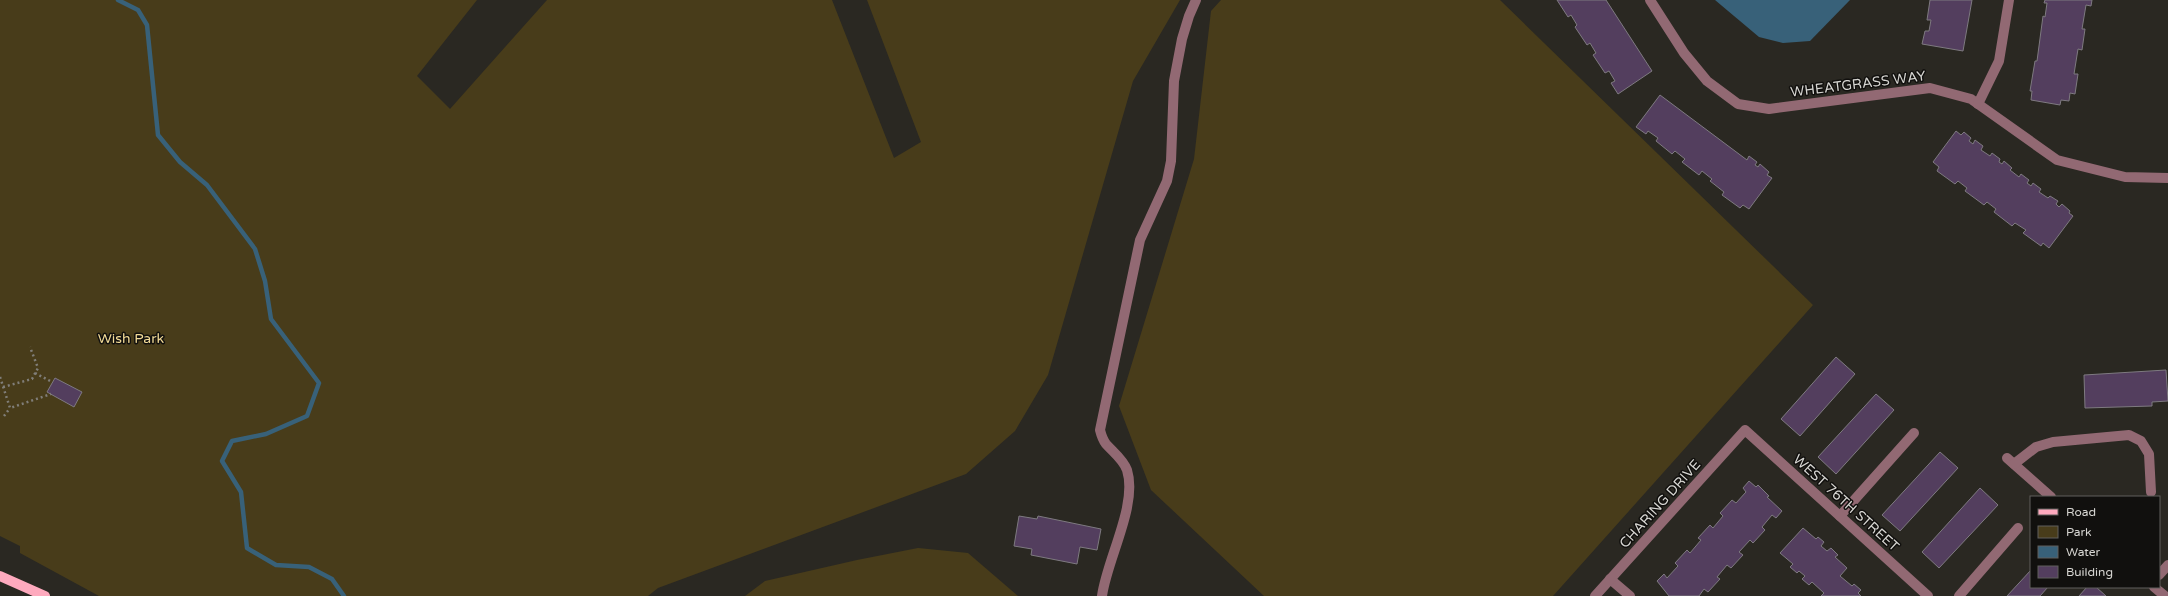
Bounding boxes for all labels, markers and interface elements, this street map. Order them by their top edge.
street label: WHEATGRASS WAY [1789,67,1927,101]
park label: Wish Park [98,330,165,347]
street label: WEST 76TH STREET [1790,451,1903,555]
street label: CHARING DRIVE [1616,456,1704,552]
legend [2030,496,2160,588]
text: Road [2066,505,2096,519]
text: Park [2066,525,2092,539]
text: Water [2066,545,2101,559]
text: Building [2066,565,2113,579]

